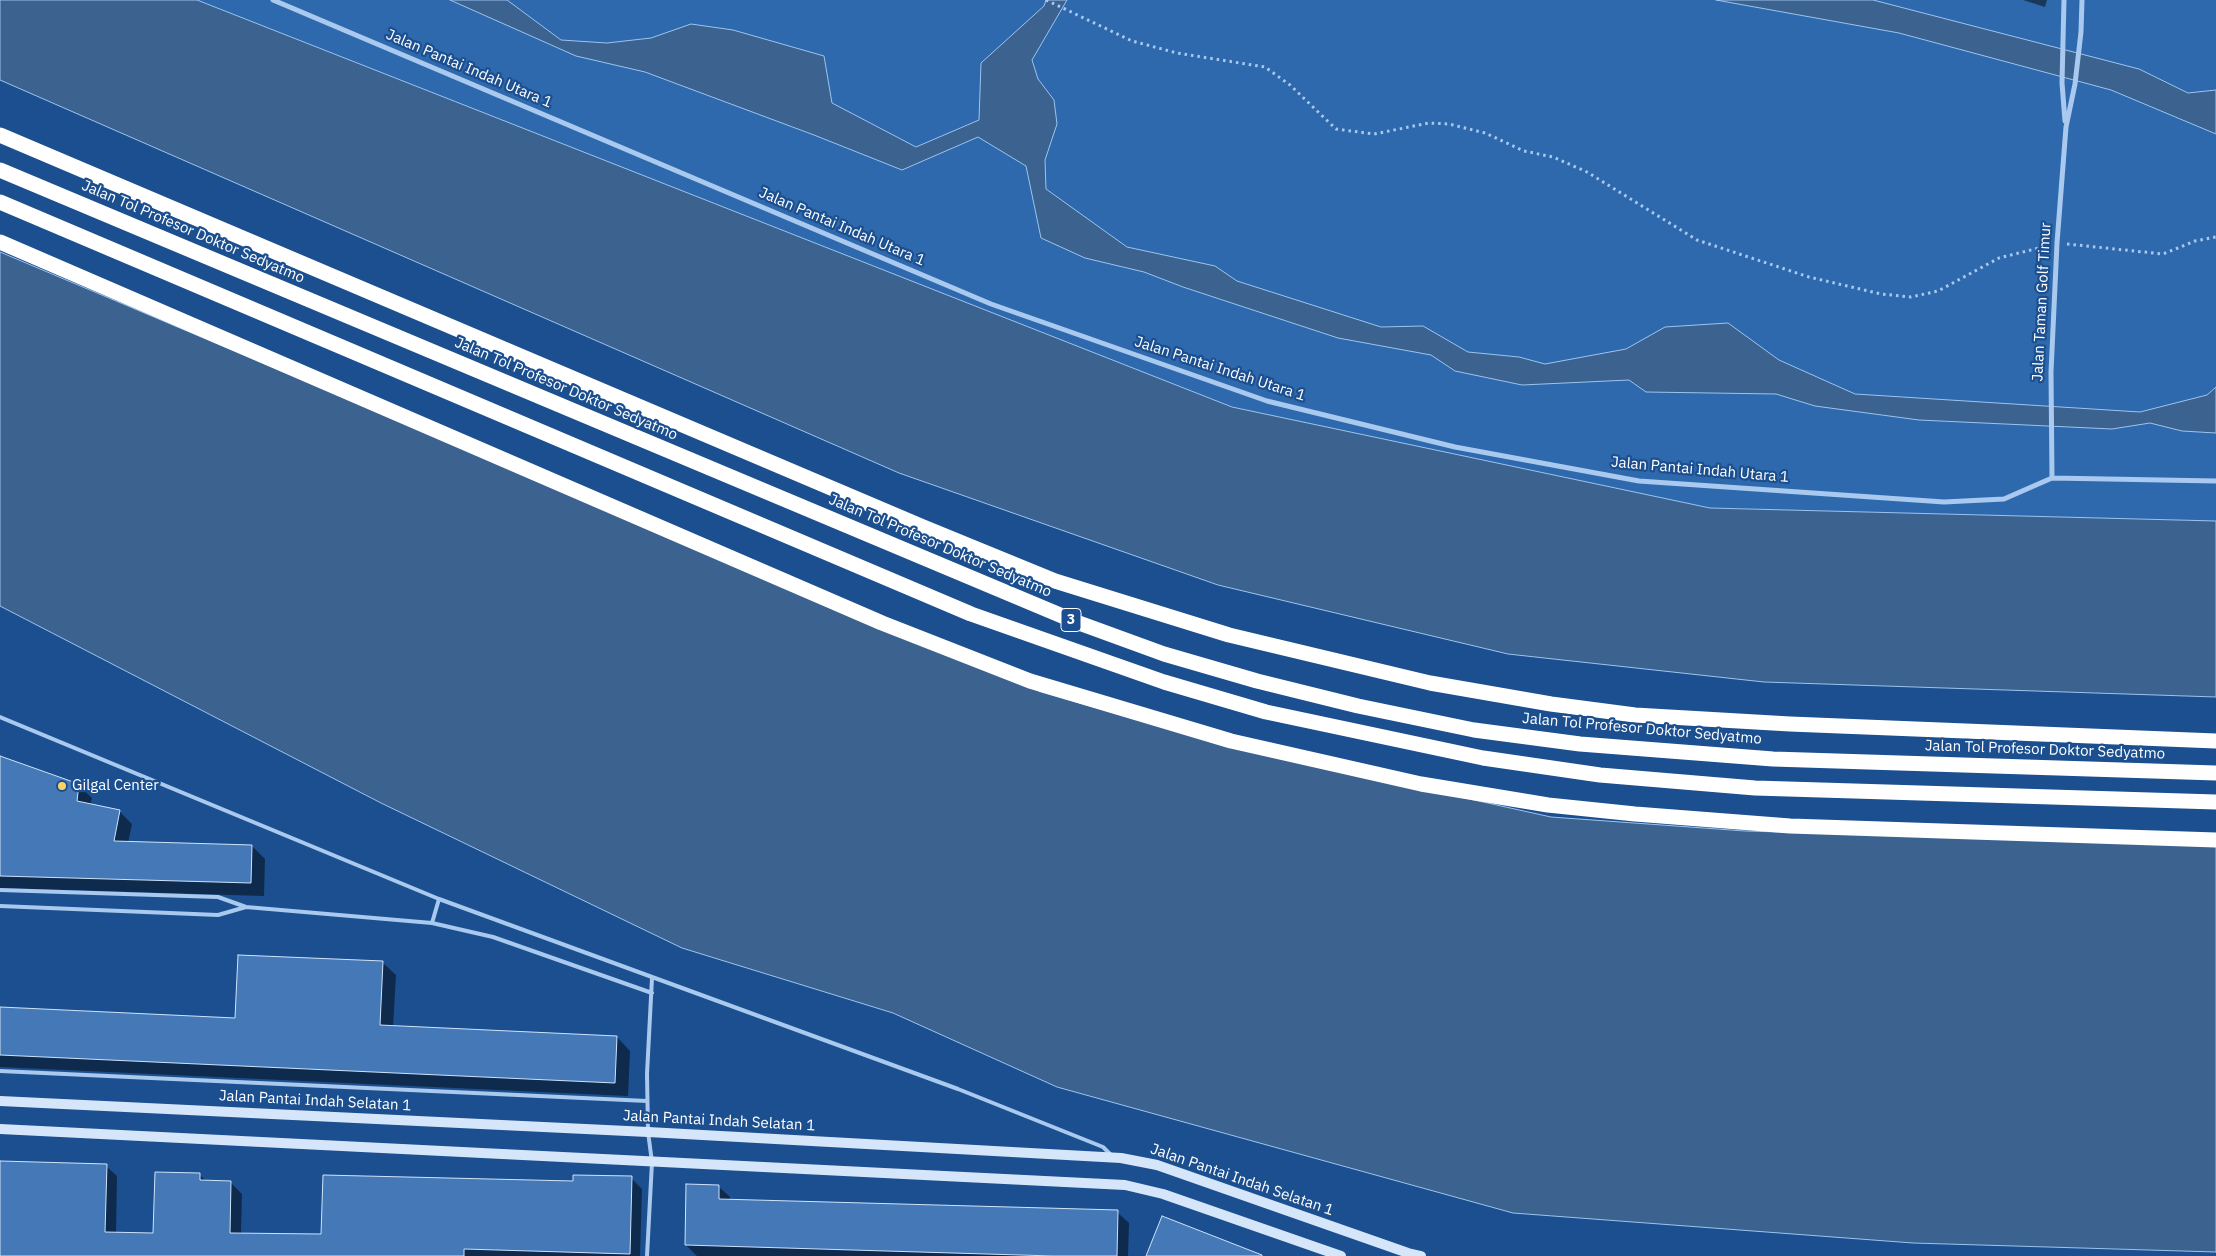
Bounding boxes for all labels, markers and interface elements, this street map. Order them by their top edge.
street label: Jalan Pantai Indah Utara 1 [383,26,555,112]
street label: Jalan Tol Profesor Doktor Sedyatmo [79,177,307,287]
street label: Jalan Pantai Indah Utara 1 [756,184,928,270]
street label: Jalan Taman Golf Timur [2029,222,2055,382]
street label: Jalan Pantai Indah Utara 1 [1132,333,1308,405]
street label: Jalan Tol Profesor Doktor Sedyatmo [452,334,680,444]
street label: Jalan Pantai Indah Utara 1 [1610,453,1790,487]
street label: Jalan Tol Profesor Doktor Sedyatmo [826,491,1054,601]
road number: 3 [1061,608,1081,632]
street label: Jalan Tol Profesor Doktor Sedyatmo [1521,710,1763,748]
street label: Jalan Tol Profesor Doktor Sedyatmo [1925,737,2165,763]
place label: Gilgal Center [72,777,159,795]
marker: Gilgal Center [56,780,68,792]
street label: Jalan Pantai Indah Selatan 1 [218,1087,412,1115]
street label: Jalan Pantai Indah Selatan 1 [622,1107,816,1135]
street label: Jalan Pantai Indah Selatan 1 [1148,1140,1336,1220]

